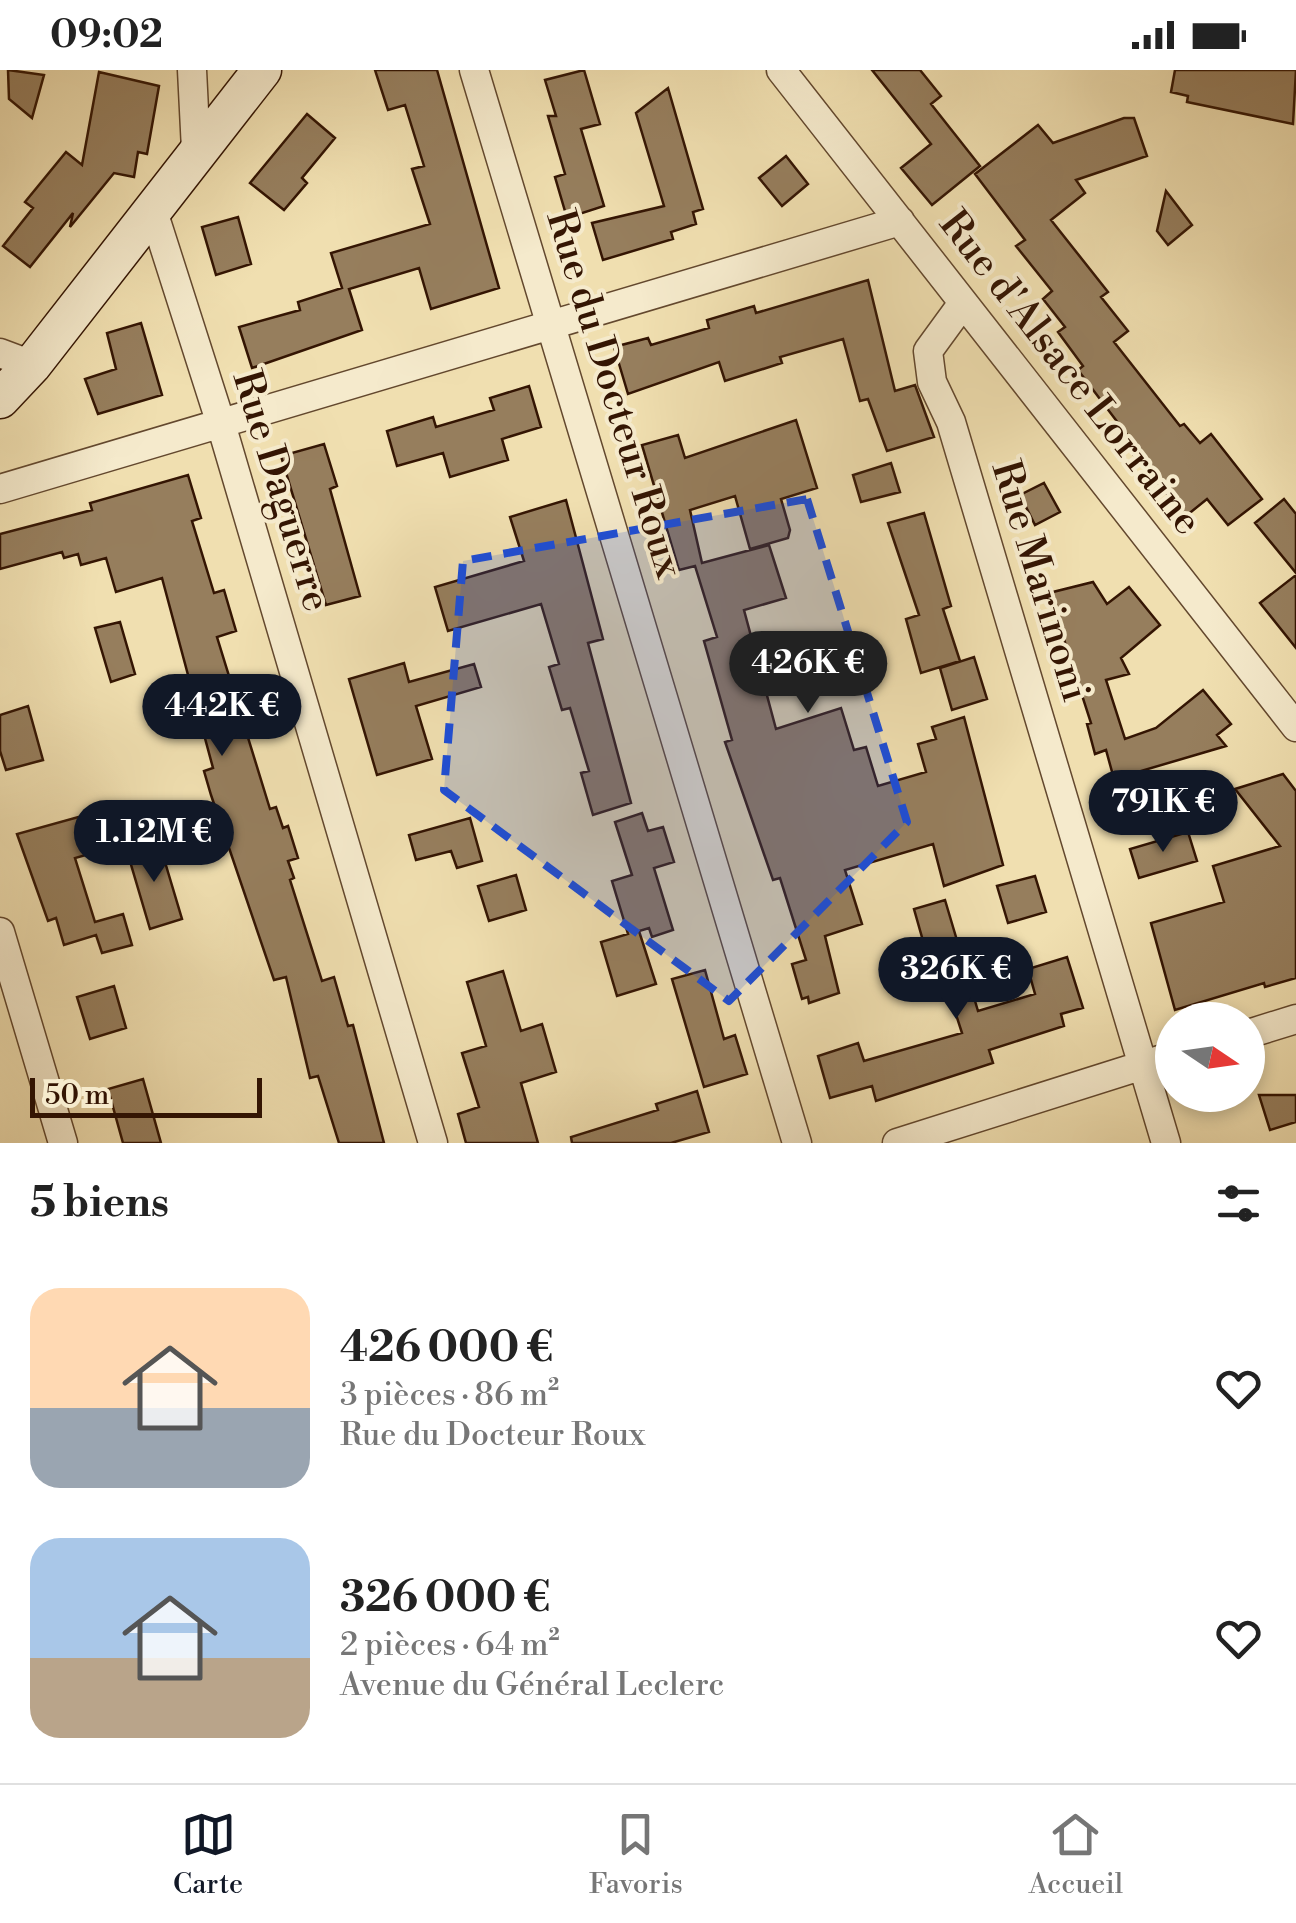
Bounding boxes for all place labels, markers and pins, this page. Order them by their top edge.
pin: 426K € [727,631,889,716]
pin: 442K € [141,674,303,759]
pin: 791K € [1082,770,1244,855]
pin: 1.12M € [62,800,246,885]
pin: 326K € [875,937,1037,1022]

